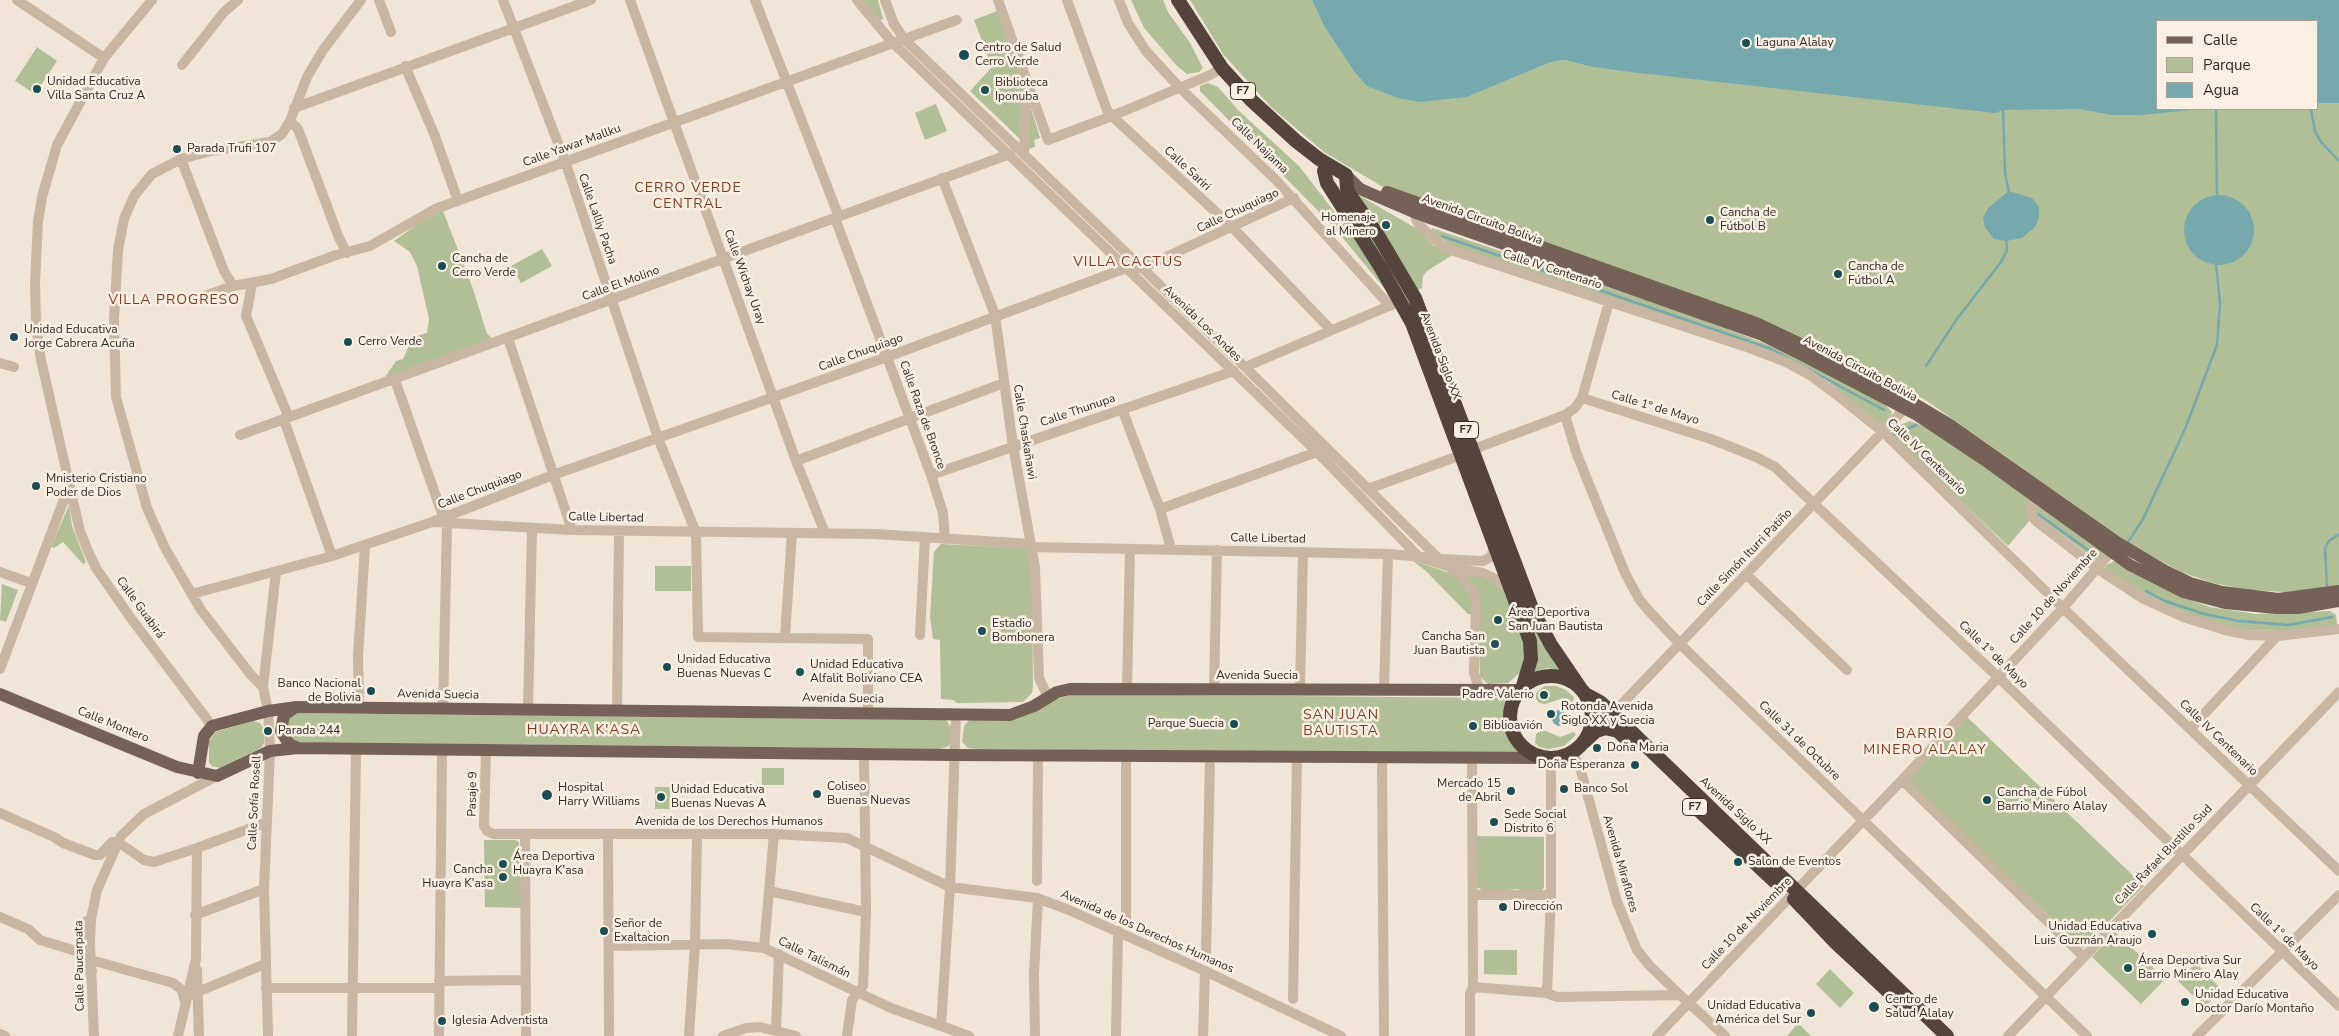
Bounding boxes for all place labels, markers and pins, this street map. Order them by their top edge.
place label: Laguna Alalay [1756,36,1834,50]
marker: Laguna Alalay [1740,37,1752,49]
place label: Centro de Salud Cerro Verde [975,41,1062,69]
marker: Centro de Salud Cerro Verde [957,48,971,62]
place label: Unidad Educativa Villa Santa Cruz A [47,75,145,103]
place label: Biblioteca Iponuba [995,76,1048,104]
marker: Unidad Educativa Villa Santa Cruz A [31,83,43,95]
marker: Biblioteca Iponuba [979,84,991,96]
place label: Parada Trufi 107 [187,142,276,156]
marker: Parada Trufi 107 [171,143,183,155]
place label: Cancha de Fútbol B [1720,206,1776,234]
place label: Homenaje al Minero [1321,211,1376,239]
marker: Cancha de Fútbol B [1704,214,1716,226]
marker: Homenaje al Minero [1380,219,1392,231]
place label: Cancha de Cerro Verde [452,252,516,280]
marker: Cancha de Cerro Verde [436,260,448,272]
place label: Cancha de Fútbol A [1848,260,1904,288]
marker: Cancha de Fútbol A [1832,268,1844,280]
place label: Unidad Educativa Jorge Cabrera Acuña [24,323,135,351]
marker: Unidad Educativa Jorge Cabrera Acuña [8,331,20,343]
place label: Cerro Verde [358,335,422,349]
marker: Cerro Verde [342,336,354,348]
place label: Mnisterio Cristiano Poder de Dios [46,472,147,500]
marker: Mnisterio Cristiano Poder de Dios [30,480,42,492]
place label: Área Deportiva San Juan Bautista [1508,606,1603,634]
marker: Área Deportiva San Juan Bautista [1492,614,1504,626]
place label: Estadio Bombonera [992,617,1055,645]
marker: Estadio Bombonera [976,625,988,637]
place label: Cancha San Juan Bautista [1414,630,1485,658]
marker: Cancha San Juan Bautista [1489,638,1501,650]
place label: Unidad Educativa Buenas Nuevas C [677,653,772,681]
place label: Unidad Educativa Alfalit Boliviano CEA [810,658,923,686]
marker: Unidad Educativa Buenas Nuevas C [661,661,673,673]
marker: Unidad Educativa Alfalit Boliviano CEA [794,666,806,678]
place label: Banco Nacional de Bolivia [278,677,361,705]
marker: Banco Nacional de Bolivia [365,685,377,697]
place label: Padre Valerio [1462,688,1534,702]
marker: Padre Valerio [1538,689,1550,701]
place label: Rotonda Avenida Siglo XX y Suecia [1561,700,1655,728]
marker: Rotonda Avenida Siglo XX y Suecia [1545,708,1557,720]
place label: Parque Suecia [1148,717,1224,731]
marker: Parque Suecia [1228,718,1240,730]
place label: Biblioavión [1483,719,1543,733]
marker: Biblioavión [1467,720,1479,732]
place label: Parada 244 [278,724,340,738]
marker: Parada 244 [262,725,274,737]
place label: Doña Maria [1607,741,1669,755]
marker: Doña Maria [1591,742,1603,754]
place label: Doña Esperanza [1538,758,1625,772]
marker: Doña Esperanza [1629,759,1641,771]
place label: Mercado 15 de Abril [1437,777,1501,805]
place label: Coliseo Buenas Nuevas [827,780,910,808]
place label: Hospital Harry Williams [558,781,640,809]
place label: Banco Sol [1574,782,1628,796]
place label: Unidad Educativa Buenas Nuevas A [671,783,766,811]
marker: Banco Sol [1558,783,1570,795]
marker: Mercado 15 de Abril [1505,785,1517,797]
place label: Cancha de Fúbol Barrio Minero Alalay [1997,786,2108,814]
marker: Hospital Harry Williams [540,788,554,802]
marker: Coliseo Buenas Nuevas [811,788,823,800]
marker: Unidad Educativa Buenas Nuevas A [655,791,667,803]
marker: Cancha de Fúbol Barrio Minero Alalay [1981,794,1993,806]
place label: Sede Social Distrito 6 [1504,808,1567,836]
marker: Sede Social Distrito 6 [1488,816,1500,828]
place label: Área Deportiva Huayra K'asa [513,850,595,878]
place label: Salon de Eventos [1748,855,1841,869]
marker: Salon de Eventos [1732,856,1744,868]
marker: Área Deportiva Huayra K'asa [497,858,509,870]
place label: Cancha Huayra K'asa [422,863,493,891]
marker: Cancha Huayra K'asa [497,871,509,883]
place label: Dirección [1513,900,1563,914]
marker: Dirección [1497,901,1509,913]
place label: Señor de Exaltacion [614,917,669,945]
place label: Unidad Educativa Luis Guzmán Araujo [2034,920,2142,948]
marker: Señor de Exaltacion [598,925,610,937]
marker: Unidad Educativa Luis Guzmán Araujo [2146,928,2158,940]
place label: Área Deportiva Sur Barrio Minero Alay [2138,954,2241,982]
marker: Área Deportiva Sur Barrio Minero Alay [2122,962,2134,974]
place label: Unidad Educativa Doctor Darío Montaño [2195,988,2314,1016]
place label: Centro de Salud Alalay [1885,993,1954,1021]
marker: Unidad Educativa Doctor Darío Montaño [2179,996,2191,1008]
place label: Unidad Educativa América del Sur [1707,999,1801,1027]
marker: Centro de Salud Alalay [1867,1000,1881,1014]
marker: Unidad Educativa América del Sur [1805,1007,1817,1019]
place label: Iglesia Adventista [452,1014,548,1028]
marker: Iglesia Adventista [436,1015,448,1027]

